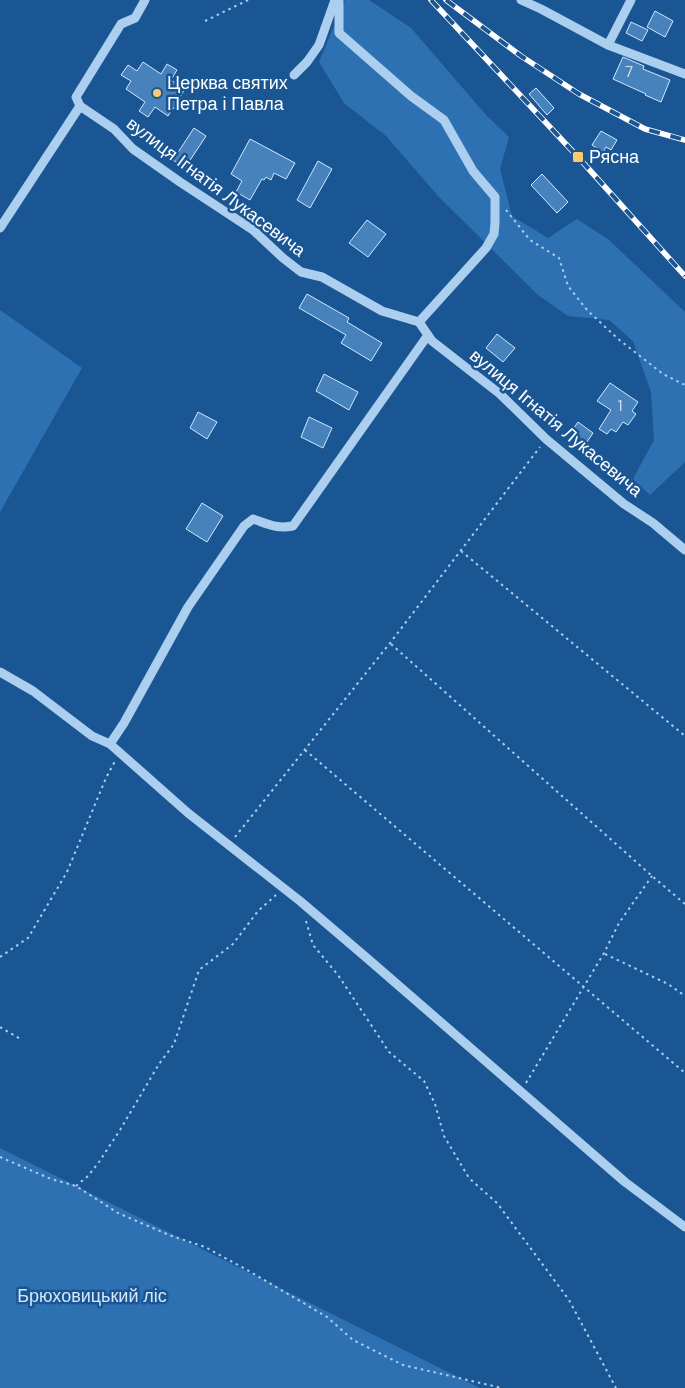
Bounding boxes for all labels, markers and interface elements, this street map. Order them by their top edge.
house number: 7 [625,62,633,82]
place label: Церква святих Петра і Павла [167,71,288,116]
marker: Церква святих Петра і Павла [151,87,163,99]
street label: вулиця Ігнатія Лукасевича [122,112,311,263]
place label: Рясна [589,145,640,169]
marker: Рясна [571,150,585,164]
street label: вулиця Ігнатія Лукасевича [465,344,648,503]
house number: 1 [618,396,622,416]
park label: Брюховицький ліс [17,1284,167,1308]

